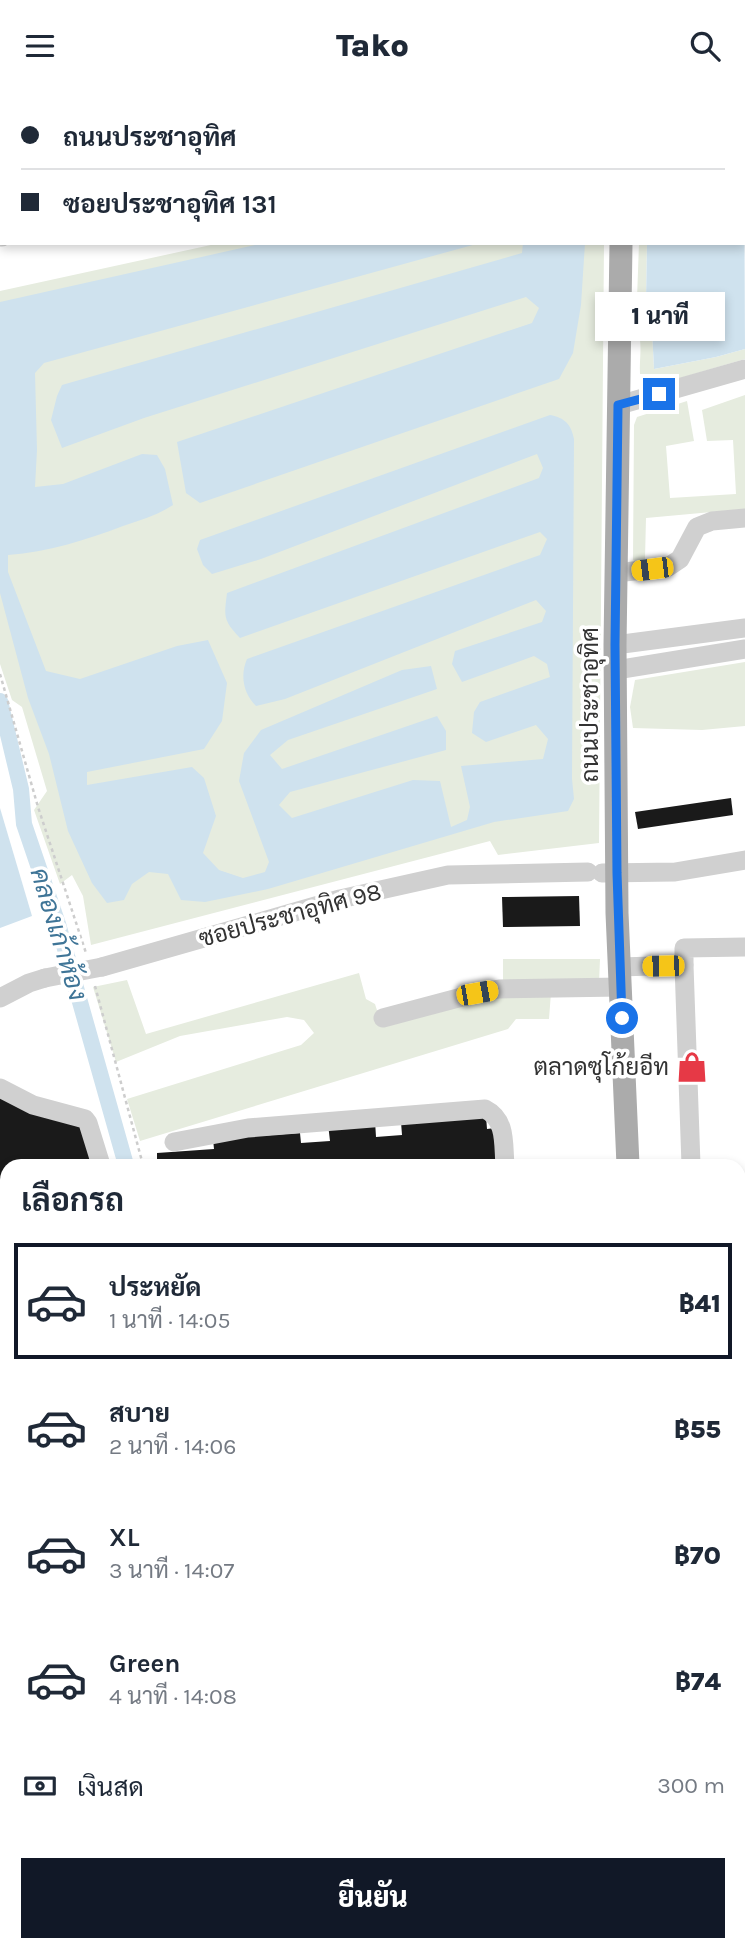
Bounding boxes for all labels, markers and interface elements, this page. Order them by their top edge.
icon: menu [21,27,59,65]
text: Tako [336,27,409,64]
icon: search [686,27,724,65]
text: ถนนประชาอุทิศ [63,122,237,153]
text: ซอยประชาอุทิศ 131 [63,189,277,220]
callout: 1 นาที [594,293,724,341]
text: 1 นาที [631,303,689,330]
route end [643,378,675,410]
car [630,556,675,582]
street label: ถนนประชาอุทิศ [576,627,606,783]
water label: คลองเก้าห้อง [24,864,94,1004]
street label: ซอยประชาอุทิศ 98 [196,877,385,955]
car [642,955,685,977]
car [455,979,500,1007]
route start [606,1002,638,1034]
shop icon: ตลาดซุโก้ยอีท [675,1050,709,1084]
place label: ตลาดซุโก้ยอีท [533,1051,669,1083]
text: เลือกรถ [21,1182,124,1219]
icon: car [25,1270,88,1333]
text: ประหยัด [109,1272,202,1303]
text: ฿41 [679,1288,721,1319]
text: 1 นาที · 14:05 [109,1307,230,1334]
icon: car [25,1396,88,1459]
text: สบาย [109,1398,170,1429]
text: ฿55 [674,1414,721,1445]
text: 2 นาที · 14:06 [109,1433,236,1460]
icon: car [25,1522,88,1585]
text: XL [109,1522,140,1553]
text: ฿70 [674,1540,721,1571]
text: 3 นาที · 14:07 [109,1557,234,1584]
icon: car [25,1648,88,1711]
text: Green [109,1648,181,1679]
text: ฿74 [675,1666,721,1697]
text: 4 นาที · 14:08 [109,1683,237,1710]
icon: cash [21,1767,59,1805]
text: เงินสด [77,1772,144,1803]
text: 300 m [657,1772,725,1799]
button: ยืนยัน [21,1858,725,1938]

